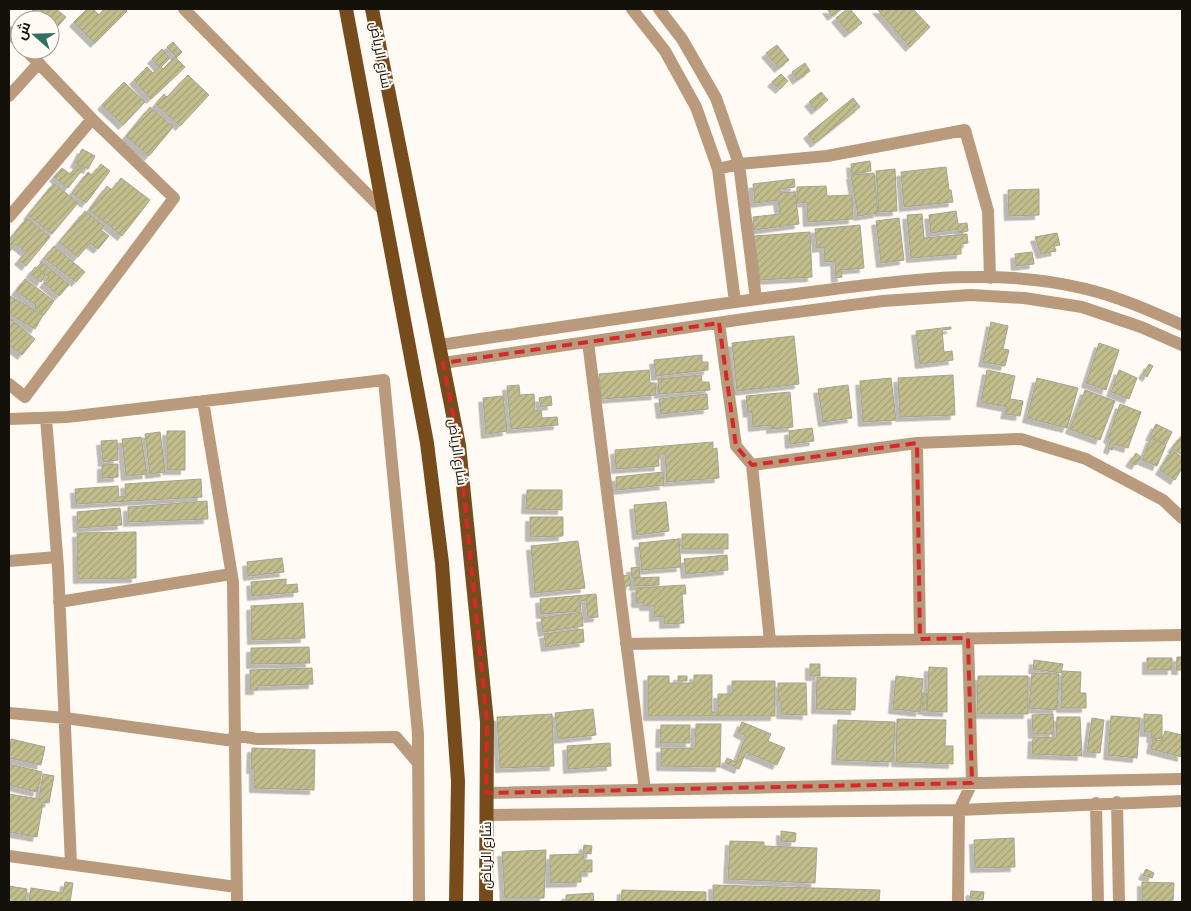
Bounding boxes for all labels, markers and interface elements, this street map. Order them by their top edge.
north arrow [10,10,60,60]
text: ش [11,19,34,42]
street label: شارع الرياض [366,20,396,90]
street label: شارع الرياض [444,417,472,487]
street label: شارع الرياض [477,821,495,889]

